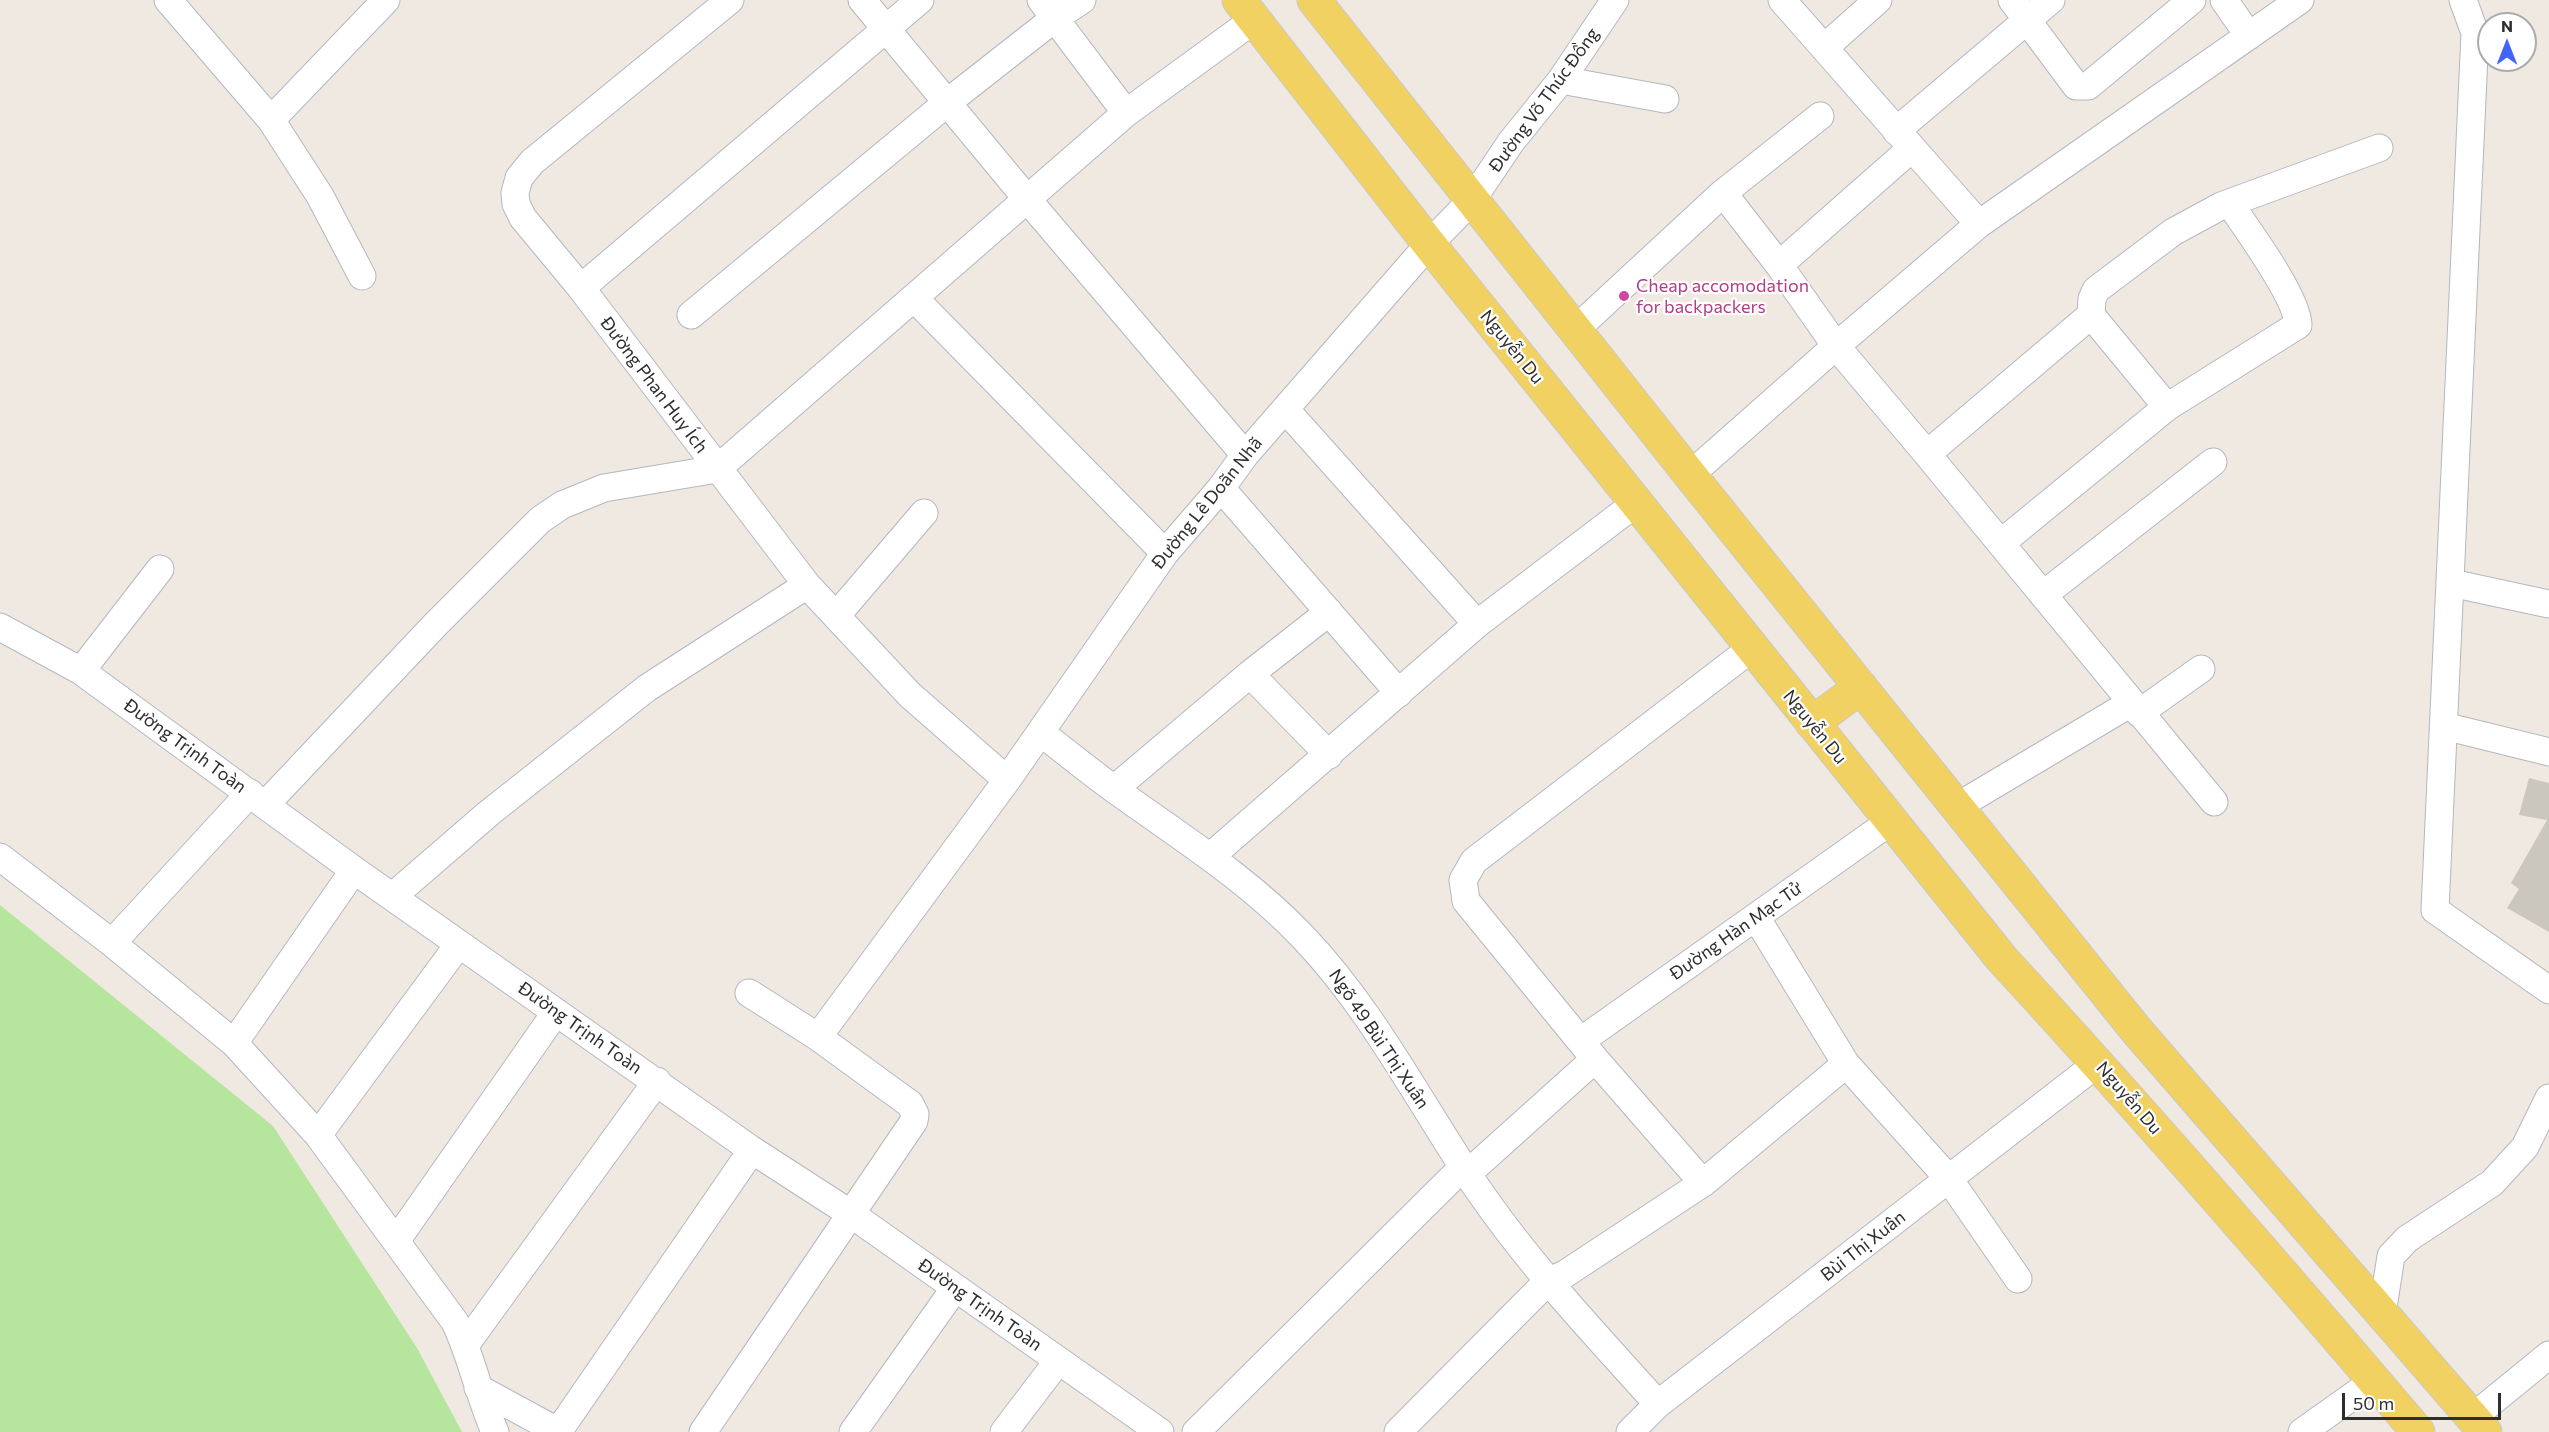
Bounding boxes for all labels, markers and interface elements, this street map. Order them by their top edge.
north arrow [2477,12,2537,72]
text: N [2501,16,2513,35]
street label: Đường Võ Thúc Đồng [1484,24,1604,176]
place label: Cheap accomodation for backpackers [1636,275,1809,318]
marker: Cheap accomodation for backpackers [1617,289,1631,303]
street label: Nguyễn Du [1476,306,1548,388]
street label: Đường Phan Huy Ích [596,313,712,457]
street label: Đường Lê Doãn Nhã [1147,433,1267,573]
street label: Nguyễn Du [1779,686,1851,768]
street label: Đường Trịnh Toàn [120,694,250,798]
street label: Đường Hàn Mạc Tử [1666,877,1806,985]
street label: Ngõ 49 Bùi Thị Xuân [1324,965,1434,1113]
street label: Đường Trịnh Toàn [514,977,646,1079]
street label: Nguyễn Du [2092,1057,2166,1139]
street label: Bùi Thị Xuân [1816,1206,1910,1286]
street label: Đường Trịnh Toàn [914,1254,1046,1356]
scale bar [2345,1381,2504,1419]
text: 50 m [2353,1392,2394,1414]

